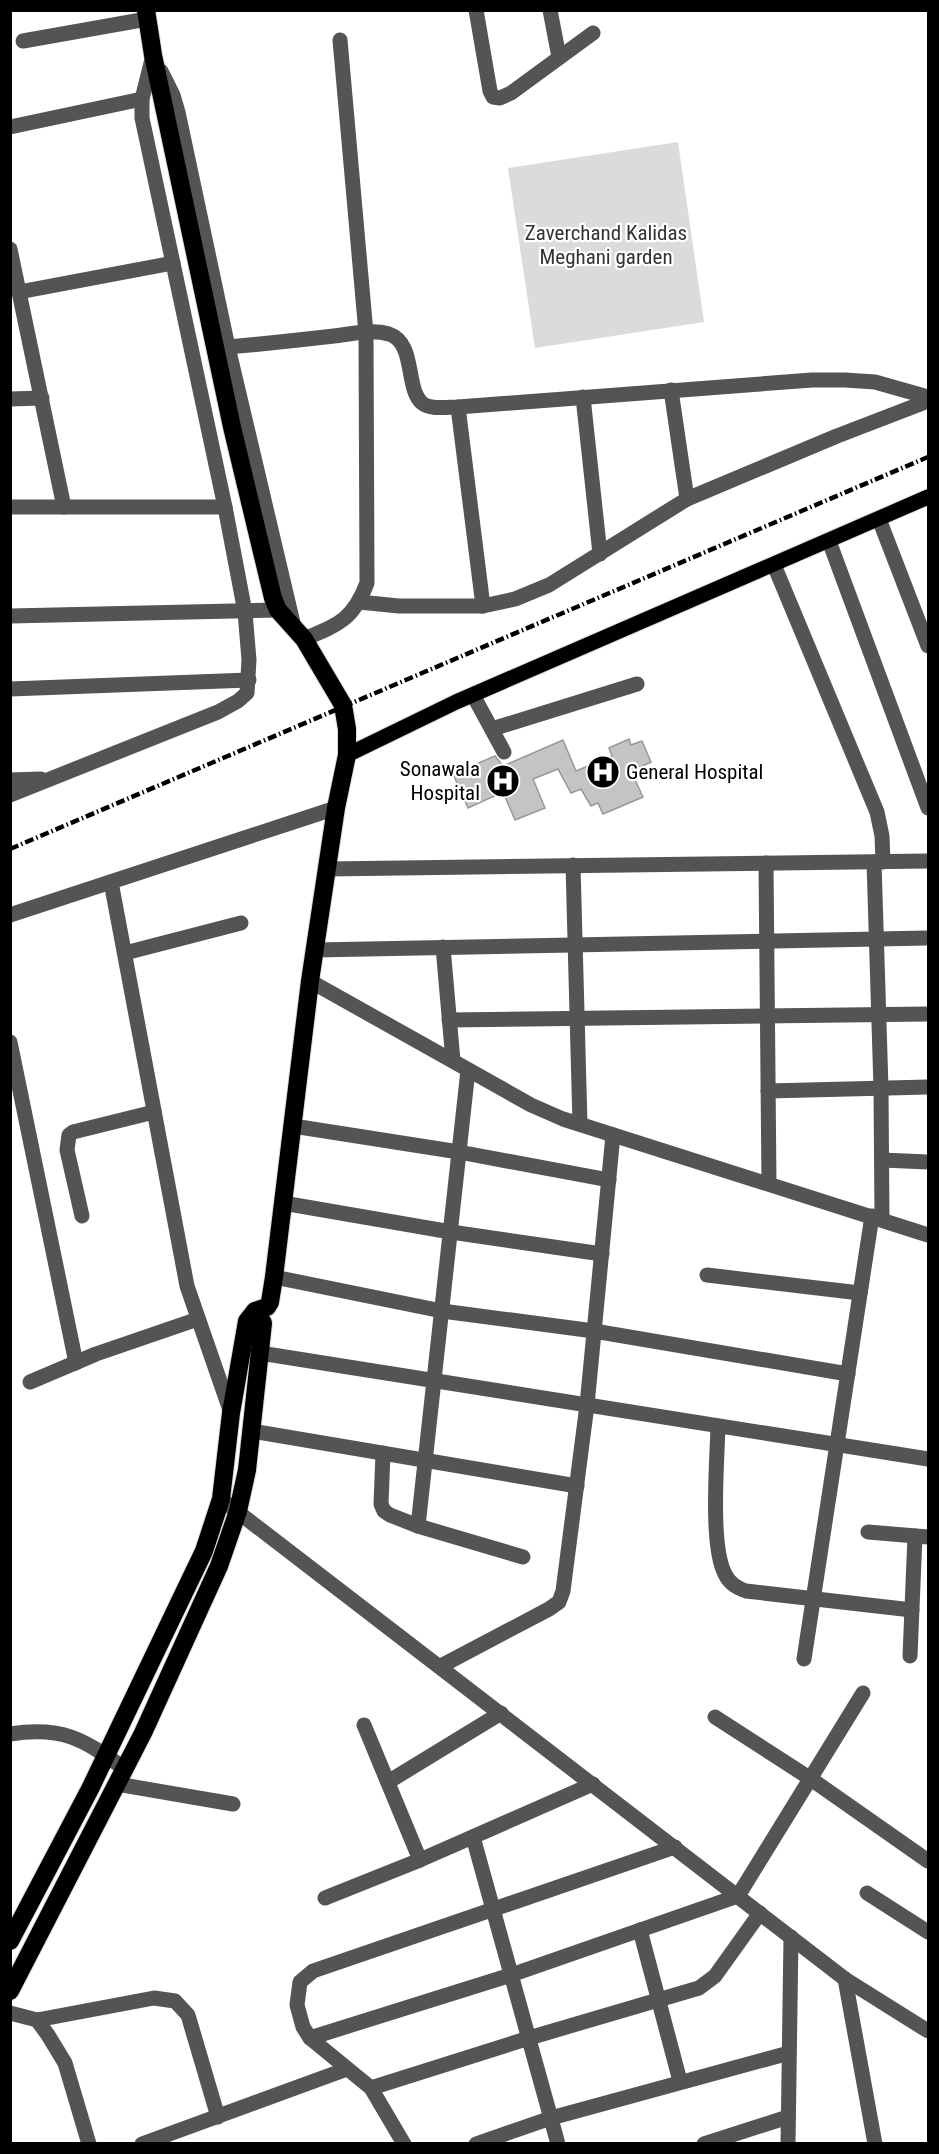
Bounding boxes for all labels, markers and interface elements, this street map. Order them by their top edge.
park label: Zaverchand Kalidas Meghani garden [525,221,687,269]
hospital icon: General Hospital [585,754,621,790]
place label: Sonawala Hospital [400,757,480,805]
place label: General Hospital [626,760,763,784]
hospital icon: Sonawala Hospital [485,763,521,799]

